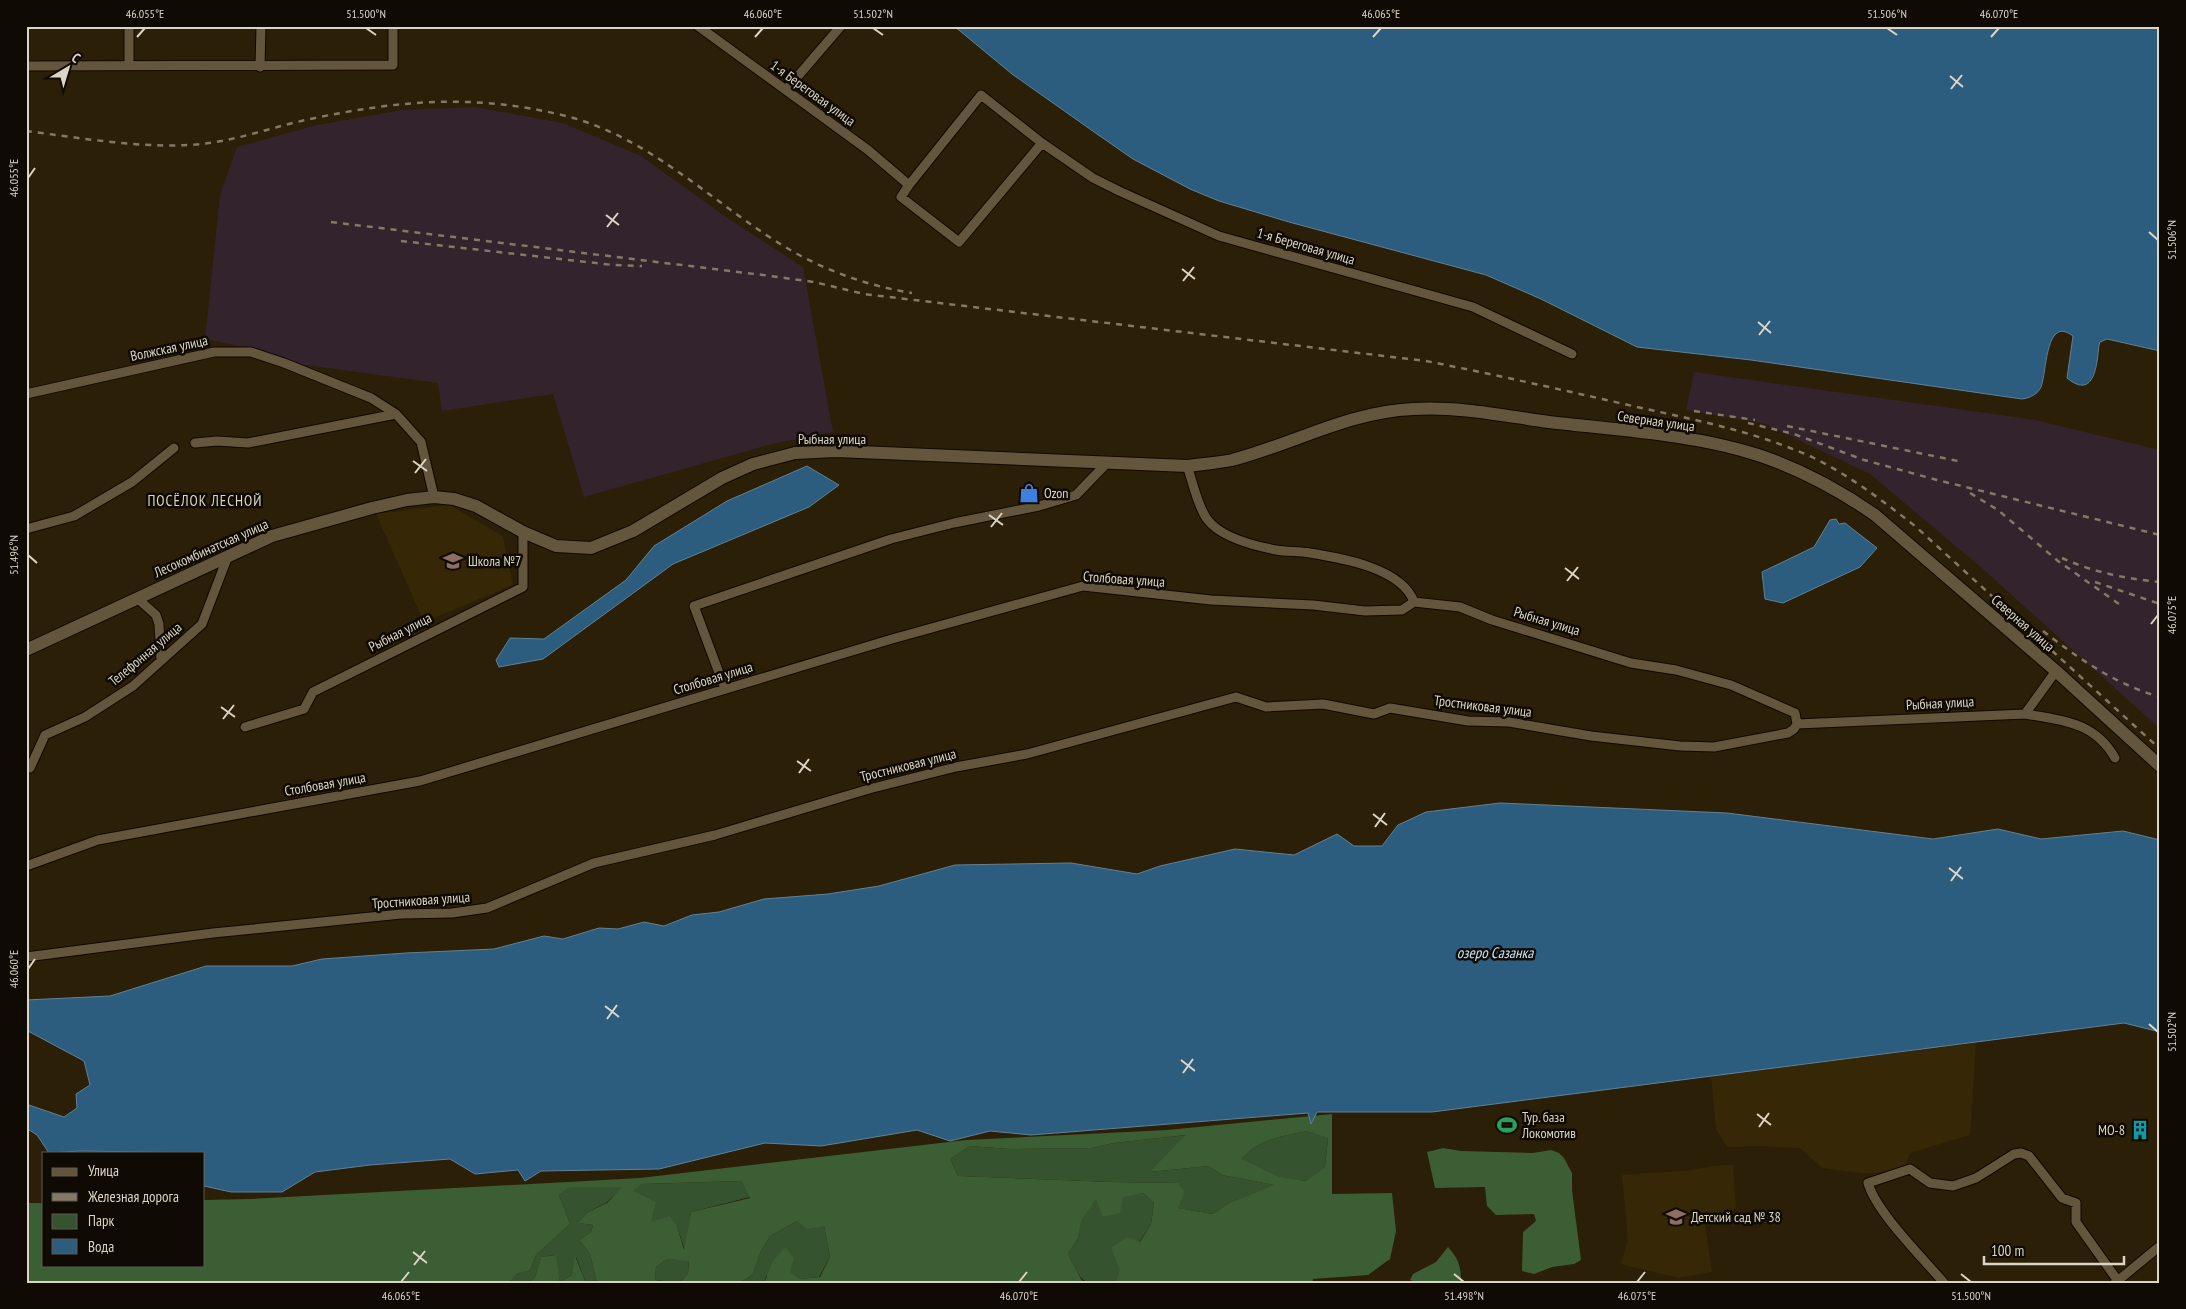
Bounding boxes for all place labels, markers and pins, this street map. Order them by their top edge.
shop icon: Ozon [1018,482,1040,504]
place label: Ozon [1044,484,1069,502]
school or university icon: Школа №7 [442,550,464,572]
place label: Школа №7 [468,552,521,570]
place label: Тур. база Локомотив [1521,1108,1576,1142]
sports icon: Тур. база Локомотив [1496,1114,1518,1136]
building icon: MO-8 [2129,1119,2151,1141]
place label: MO-8 [2098,1121,2125,1139]
school or university icon: Детский сад № 38 [1665,1206,1687,1228]
place label: Детский сад № 38 [1691,1208,1781,1226]

